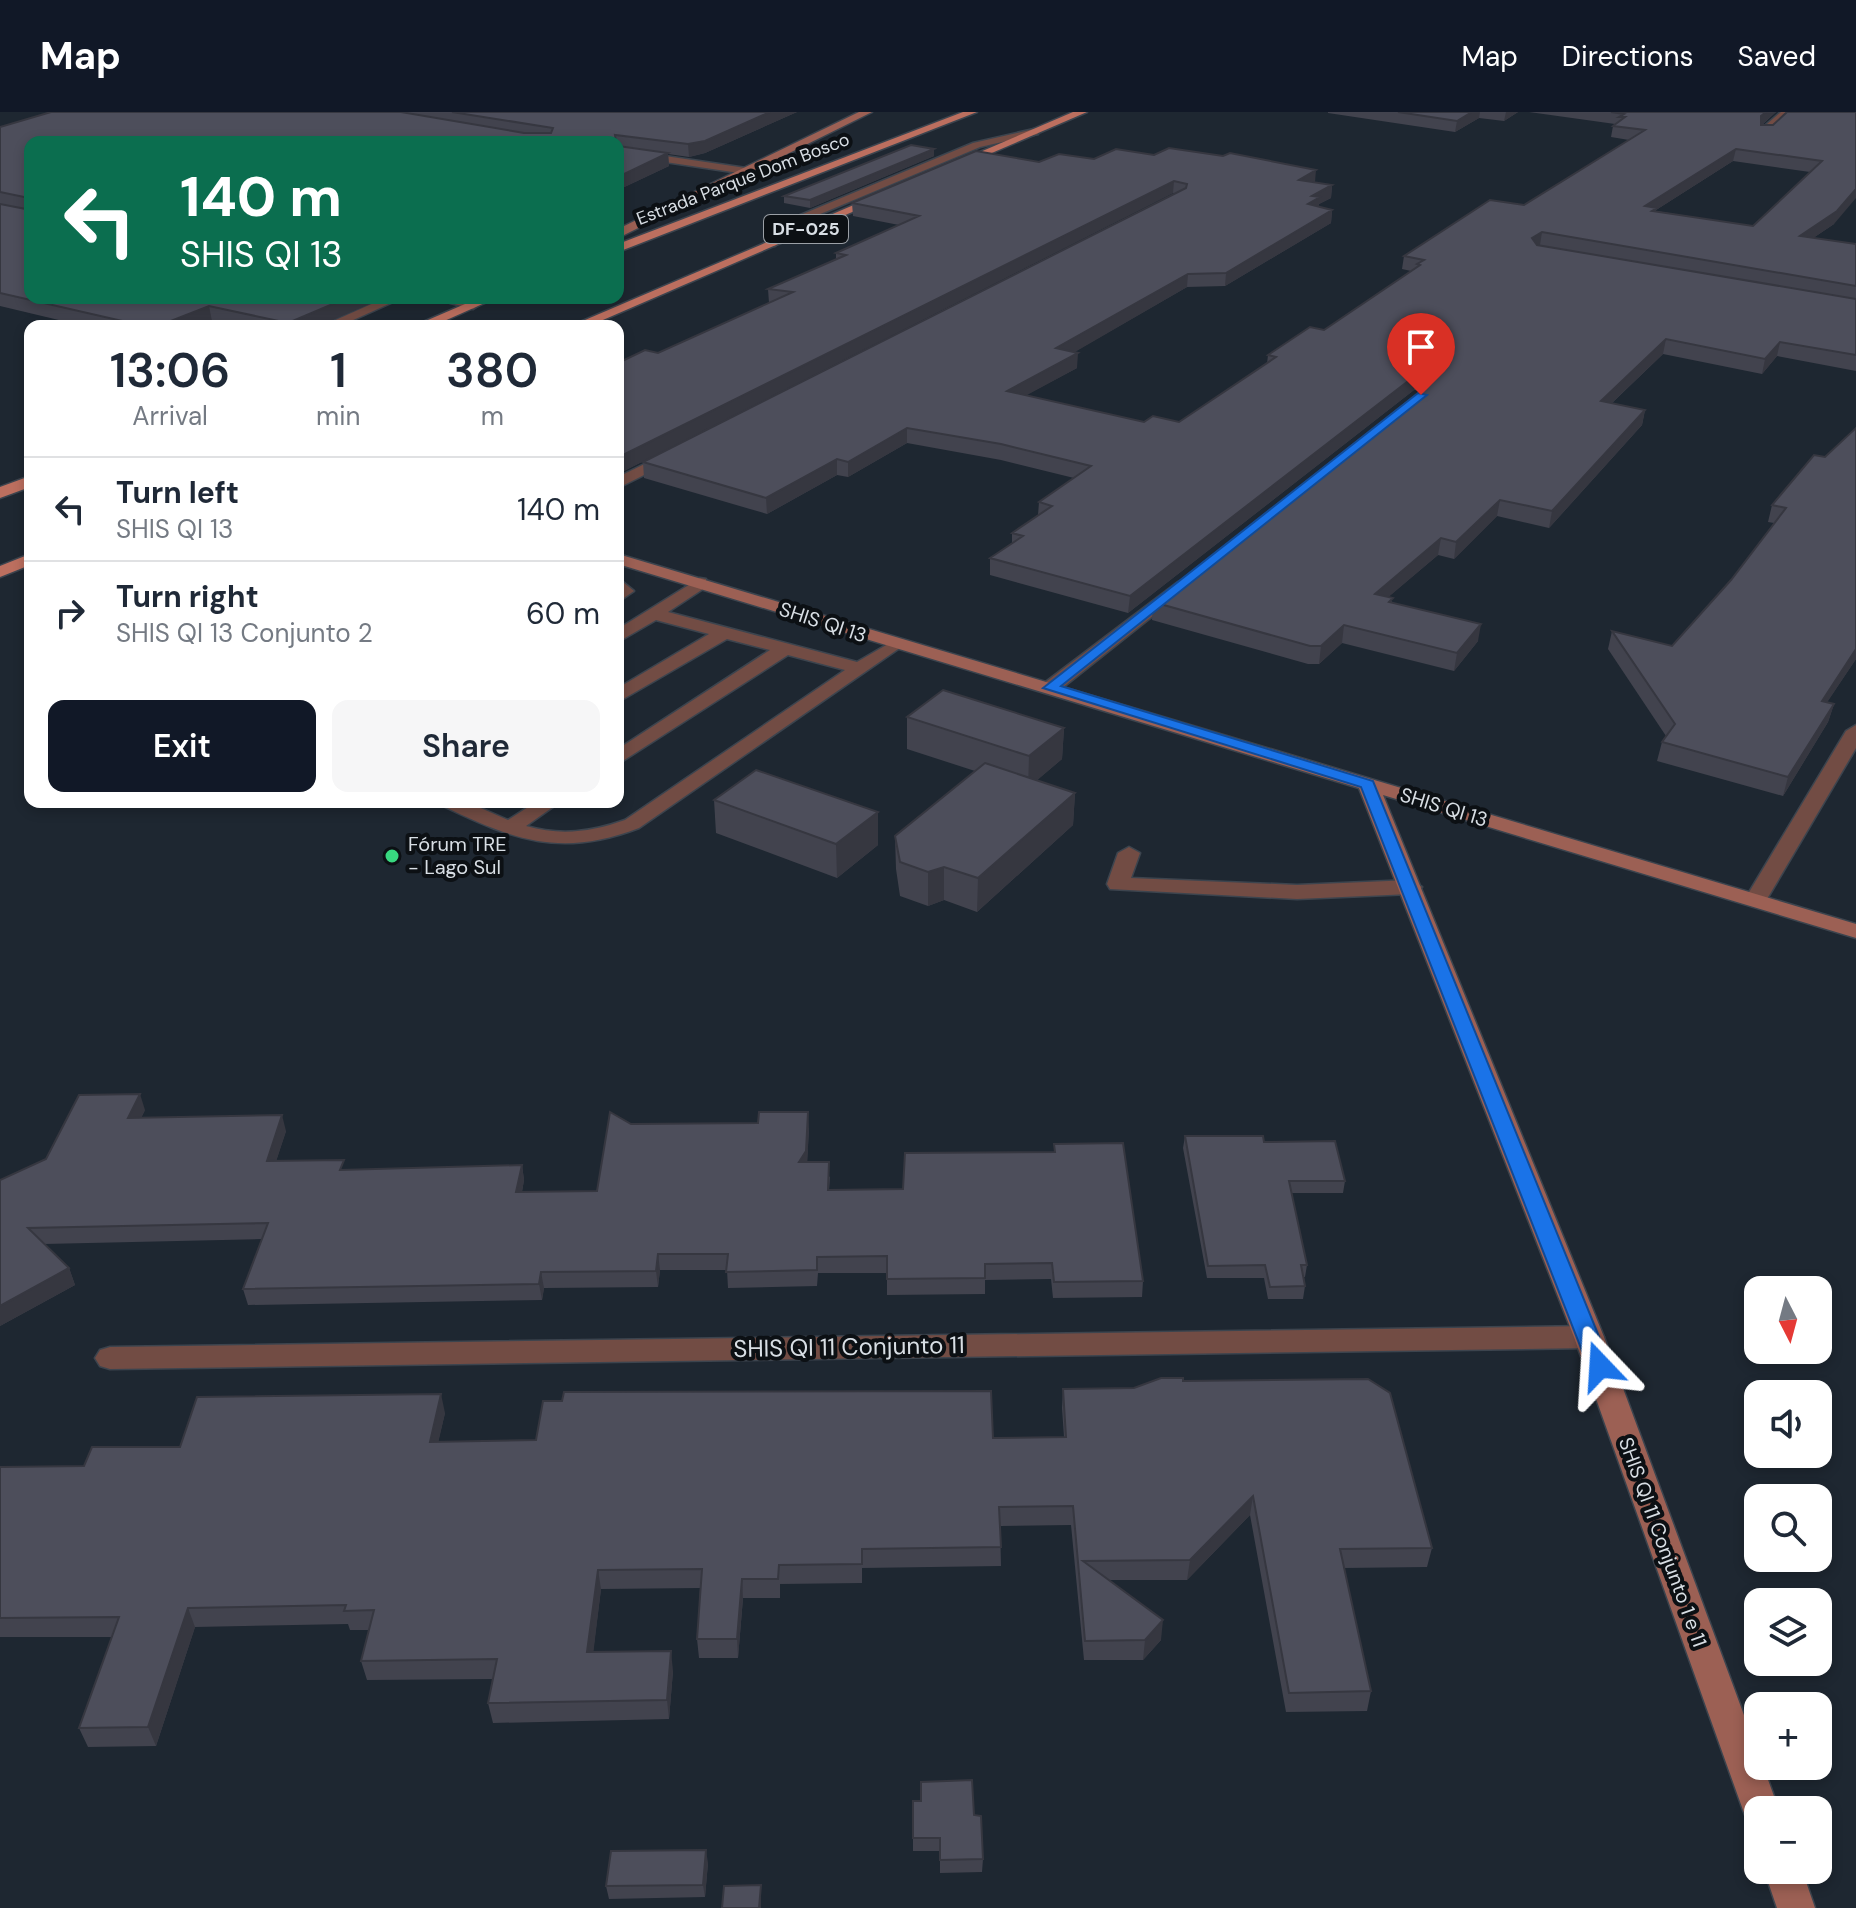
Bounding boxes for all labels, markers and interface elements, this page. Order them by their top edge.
text: Map [40,31,121,81]
text: Map [1461,38,1518,75]
text: Directions [1562,38,1694,75]
text: Saved [1738,38,1816,75]
street label: Estrada Parque Dom Bosco [633,127,853,231]
text: 140 m [180,160,342,233]
icon: left [48,168,152,272]
road number: DF-025 [764,215,848,243]
text: SHIS QI 13 [180,231,343,278]
pin [1387,313,1455,395]
icon: arrive [1399,325,1443,369]
text: 13:06 [110,339,230,402]
text: 1 [330,339,347,402]
text: 380 [446,339,538,402]
text: Arrival [132,399,208,433]
text: min [316,399,360,433]
text: m [481,399,504,433]
text: Turn left [116,473,239,512]
icon: left [48,487,92,531]
text: 140 m [517,490,600,529]
text: SHIS QI 13 [116,512,233,546]
text: Turn right [116,577,259,616]
icon: right [48,591,92,635]
text: 60 m [526,594,600,633]
street label: SHIS QI 13 [776,596,870,648]
text: SHIS QI 13 Conjunto 2 [116,616,373,650]
button: Exit [48,700,316,792]
button: Share [332,700,600,792]
street label: SHIS QI 13 [1397,781,1491,833]
place label: Fórum TRE - Lago Sul [408,831,507,880]
marker: Fórum TRE - Lago Sul [383,847,401,865]
north arrow [1744,1276,1832,1364]
map controls [1744,1276,1832,1884]
position arrow [1558,1324,1642,1408]
street label: SHIS QI 11 Conjunto 11 [733,1329,965,1364]
button: sound [1744,1380,1832,1468]
street label: SHIS QI 11 Conjunto 1 e 11 [1613,1434,1713,1650]
button: search [1744,1484,1832,1572]
button: layers [1744,1588,1832,1676]
button: + [1744,1692,1832,1780]
button: − [1744,1796,1832,1884]

